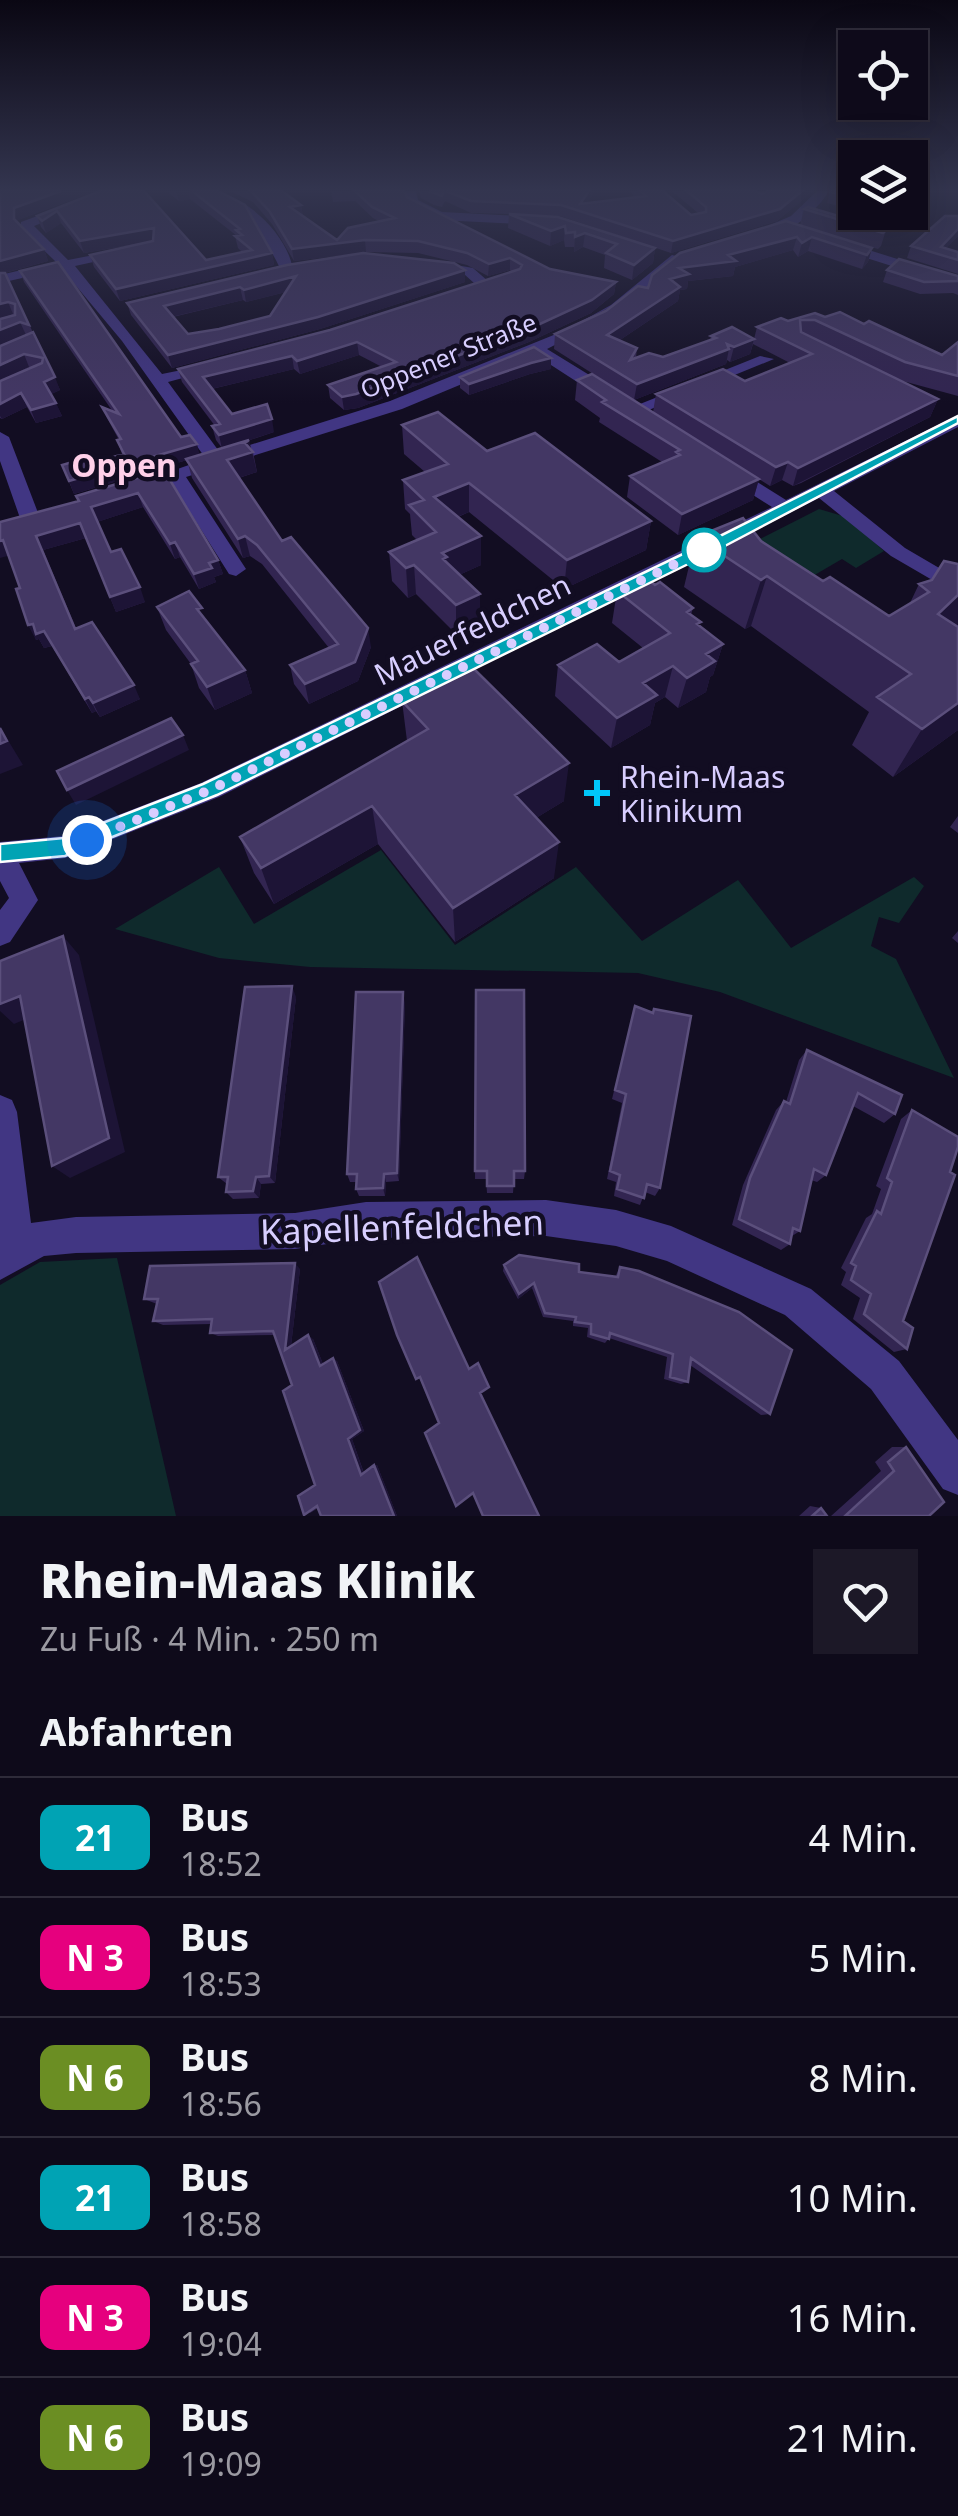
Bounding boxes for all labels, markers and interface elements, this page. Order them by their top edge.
map controls [838,30,928,230]
button: locate [838,30,928,120]
button: layers [838,140,928,230]
street label: Oppener Straße [355,304,541,406]
district label: Oppen [71,443,177,486]
unlabelled marker [683,529,725,571]
street label: Mauerfeldchen [367,564,577,694]
place label: Rhein-Maas Klinikum [620,756,785,831]
marker: Rhein-Maas Klinikum [584,780,610,806]
your location [62,815,112,865]
street label: Kapellenfeldchen [259,1198,545,1254]
text: Rhein-Maas Klinik [40,1547,475,1612]
button: heart [813,1549,918,1654]
text: Zu Fuß · 4 Min. · 250 m [40,1617,379,1660]
text: Abfahrten [40,1705,233,1757]
text: Bus [180,1790,249,1842]
text: 4 Min. [808,1811,918,1863]
text: 21 [75,1814,115,1861]
text: 18:52 [180,1842,262,1885]
text: Bus [180,1910,249,1962]
text: 5 Min. [808,1931,918,1983]
text: N 3 [66,1934,124,1981]
text: 18:53 [180,1962,262,2005]
text: Bus [180,2030,249,2082]
text: 8 Min. [808,2051,918,2103]
text: N 6 [66,2054,124,2101]
text: 18:56 [180,2082,262,2125]
text: Bus [180,2150,249,2202]
text: 10 Min. [787,2171,918,2223]
text: 21 [75,2174,115,2221]
text: 18:58 [180,2202,262,2245]
text: Bus [180,2270,249,2322]
text: 16 Min. [787,2291,918,2343]
text: N 3 [66,2294,124,2341]
text: 19:04 [180,2322,262,2365]
text: Bus [180,2390,249,2442]
text: 21 Min. [787,2411,918,2463]
text: N 6 [66,2414,124,2461]
text: 19:09 [180,2442,262,2485]

